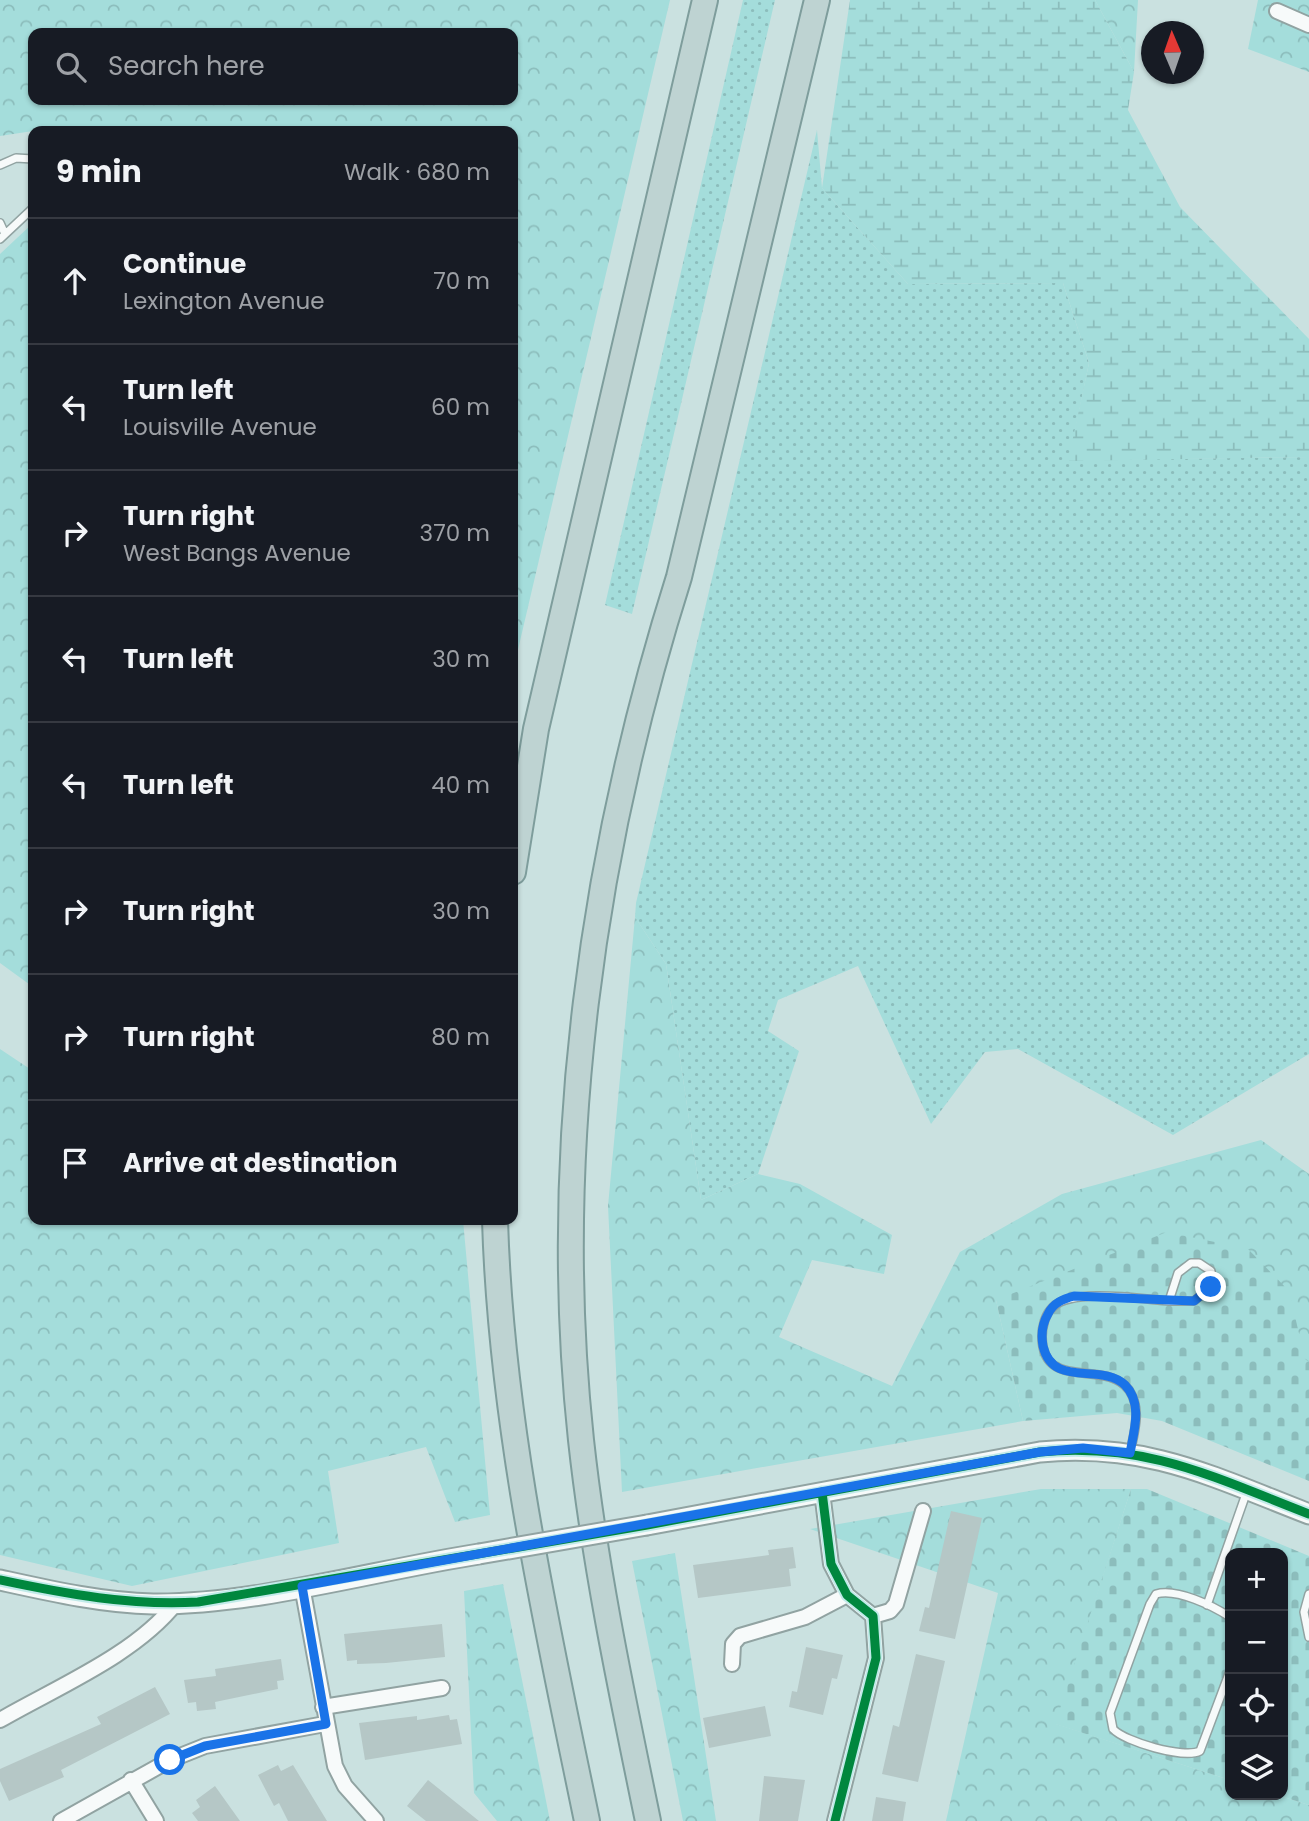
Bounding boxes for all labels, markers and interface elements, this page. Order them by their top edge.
north arrow [1141,21,1204,84]
search box [28,28,518,105]
icon: search [52,48,90,86]
text: Search here [108,48,265,84]
text: 9 min [56,150,142,193]
text: Walk · 680 m [344,156,490,188]
text: Continue [123,246,246,282]
icon: ahead [56,262,94,300]
text: 70 m [433,265,490,297]
text: Lexington Avenue [123,285,324,317]
text: Turn left [123,372,234,408]
icon: left [56,388,94,426]
text: 60 m [431,391,490,423]
text: Louisville Avenue [123,411,317,443]
text: Turn right [123,498,255,534]
icon: right [56,514,94,552]
text: 370 m [420,517,490,549]
text: West Bangs Avenue [123,537,351,569]
icon: left [56,640,94,678]
text: Turn left [123,641,234,677]
text: 30 m [432,643,490,675]
icon: left [56,766,94,804]
text: Turn left [123,767,234,803]
text: 40 m [431,769,490,801]
icon: right [56,892,94,930]
text: Turn right [123,893,255,929]
text: 30 m [432,895,490,927]
icon: right [56,1018,94,1056]
text: Turn right [123,1019,255,1055]
text: 80 m [431,1021,490,1053]
icon: arrive [56,1144,94,1182]
text: Arrive at destination [123,1145,398,1181]
route end [1195,1271,1226,1302]
map controls [1225,1548,1288,1800]
button: + [1225,1548,1288,1611]
button: − [1225,1611,1288,1674]
button: locate [1225,1674,1288,1737]
button: layers [1225,1737,1288,1800]
route start [154,1744,185,1775]

